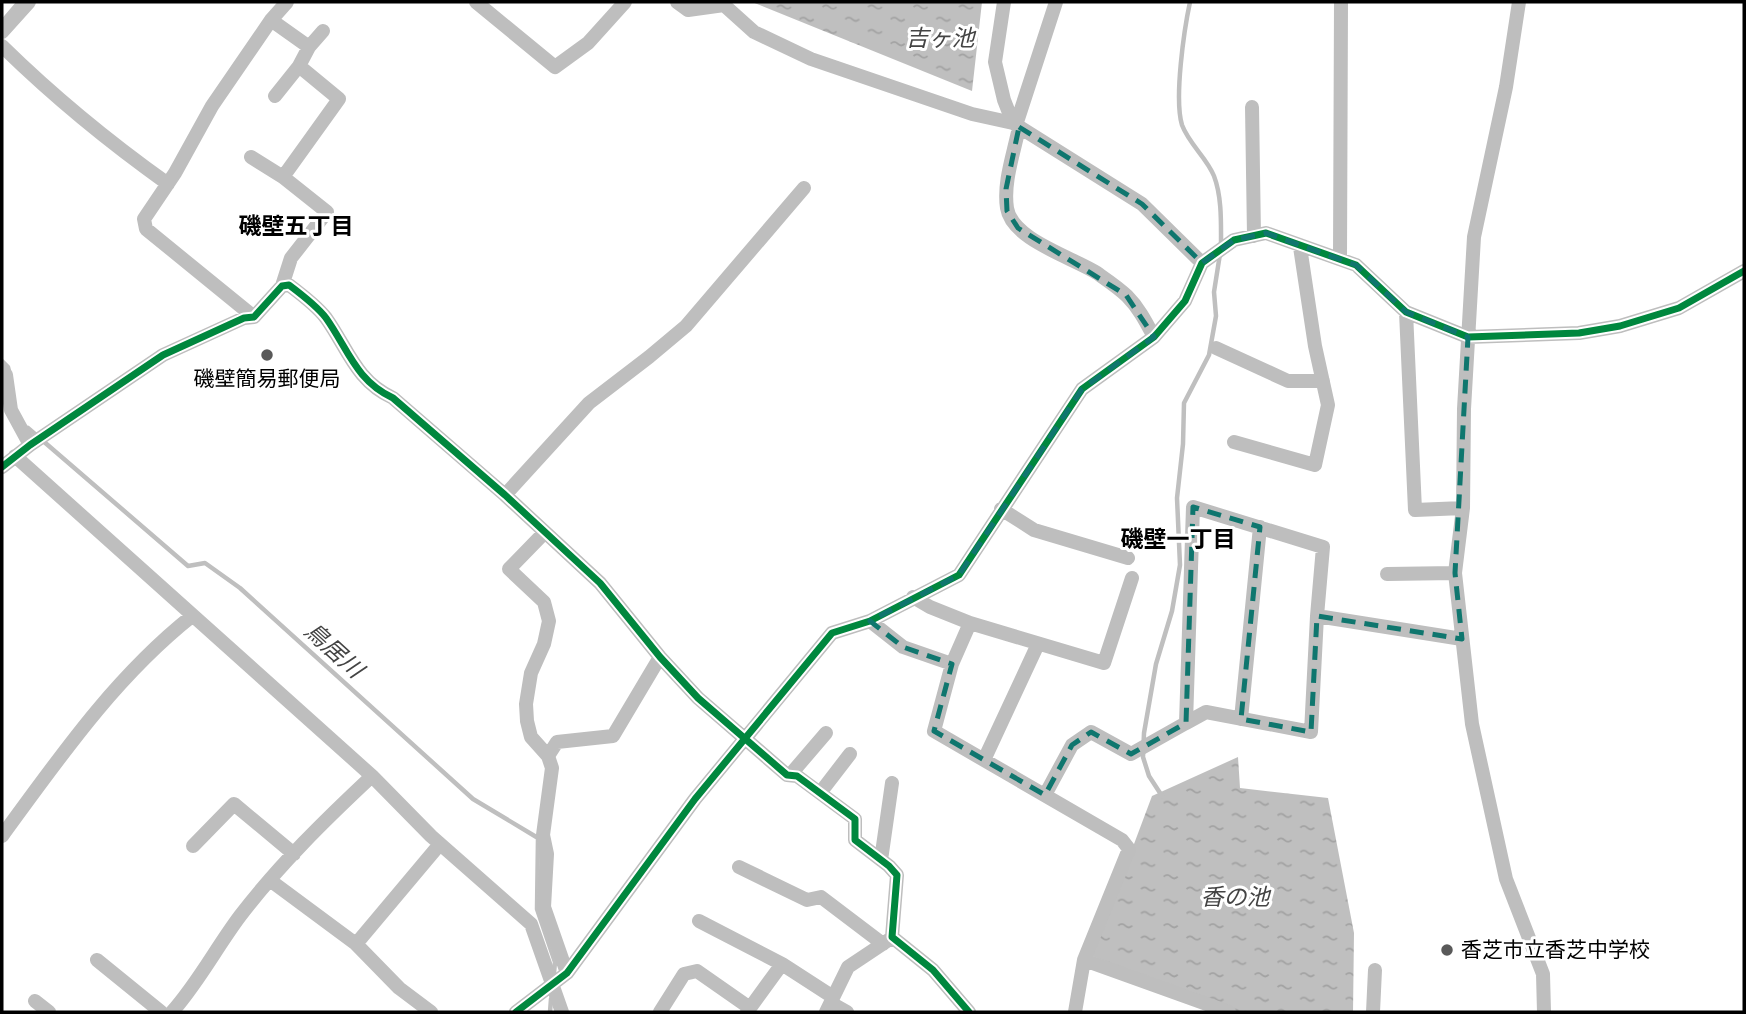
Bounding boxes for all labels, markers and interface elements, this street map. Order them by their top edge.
water label: 吉ヶ池 [906,24,977,52]
district label: 磯壁五丁目 [239,212,354,240]
marker: 磯壁簡易郵便局 [259,347,275,363]
place label: 磯壁簡易郵便局 [194,366,341,392]
district label: 磯壁一丁目 [1121,525,1236,553]
water label: 鳥居川 [299,617,371,685]
water label: 香の池 [1201,883,1272,911]
place label: 香芝市立香芝中学校 [1461,937,1650,963]
marker: 香芝市立香芝中学校 [1439,942,1455,958]

